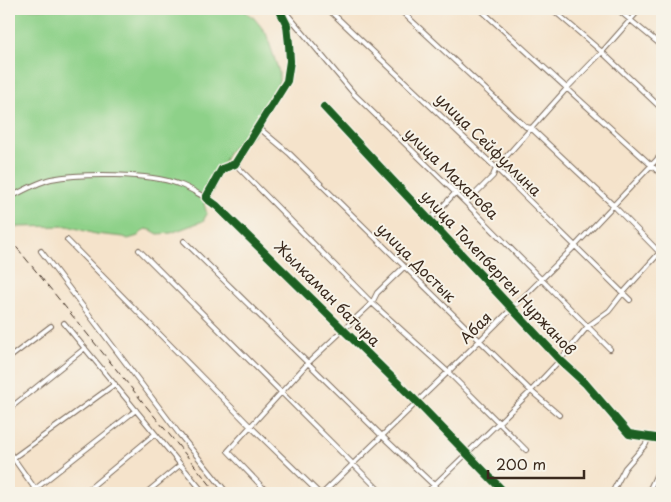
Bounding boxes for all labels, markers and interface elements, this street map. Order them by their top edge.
street label: улица Сейфуллина [431,87,548,201]
street label: улица Махатова [400,122,505,224]
street label: улица Толепберген Нуржанов [416,184,582,360]
street label: улица Достык [372,217,462,307]
street label: Жылкаман батыра [270,235,387,352]
street label: Абая [454,306,496,348]
scale bar [488,447,585,479]
text: 200 m [496,452,546,475]

